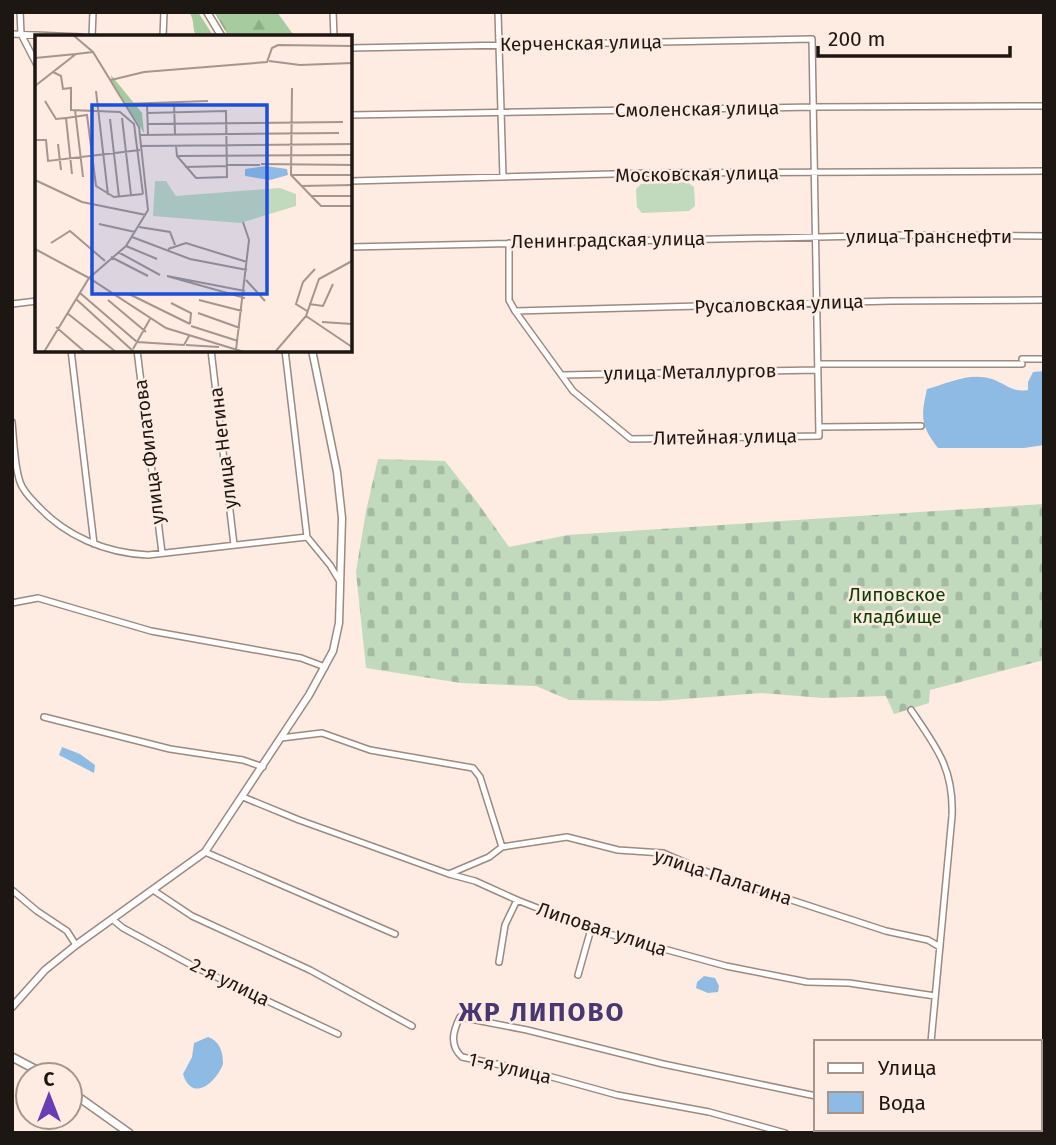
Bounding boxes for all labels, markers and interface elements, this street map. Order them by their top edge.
scale bar [818,14,1010,58]
text: 200 m [828,26,885,52]
street label: Керченская улица [500,30,662,56]
inset map [35,35,352,352]
street label: Смоленская улица [615,96,779,122]
street label: Московская улица [615,161,779,187]
street label: улица Транснефти [846,225,1012,248]
street label: Ленинградская улица [511,227,705,253]
street label: Русаловская улица [694,290,864,318]
street label: улица Металлургов [603,359,777,385]
street label: улица Филатова [129,378,169,526]
street label: улица Негина [204,386,242,510]
street label: Литейная улица [653,424,797,450]
park label: Липовское кладбище [848,583,946,628]
street label: улица Палагина [651,844,795,910]
street label: Липовая улица [534,897,670,961]
street label: 2-я улица [187,953,273,1011]
district label: ЖР ЛИПОВО [458,997,625,1028]
legend [814,1040,1042,1131]
street label: 1-я улица [466,1047,554,1089]
text: Улица [878,1055,937,1081]
north arrow [14,1061,84,1131]
text: С [44,1068,55,1091]
text: Вода [878,1090,926,1116]

